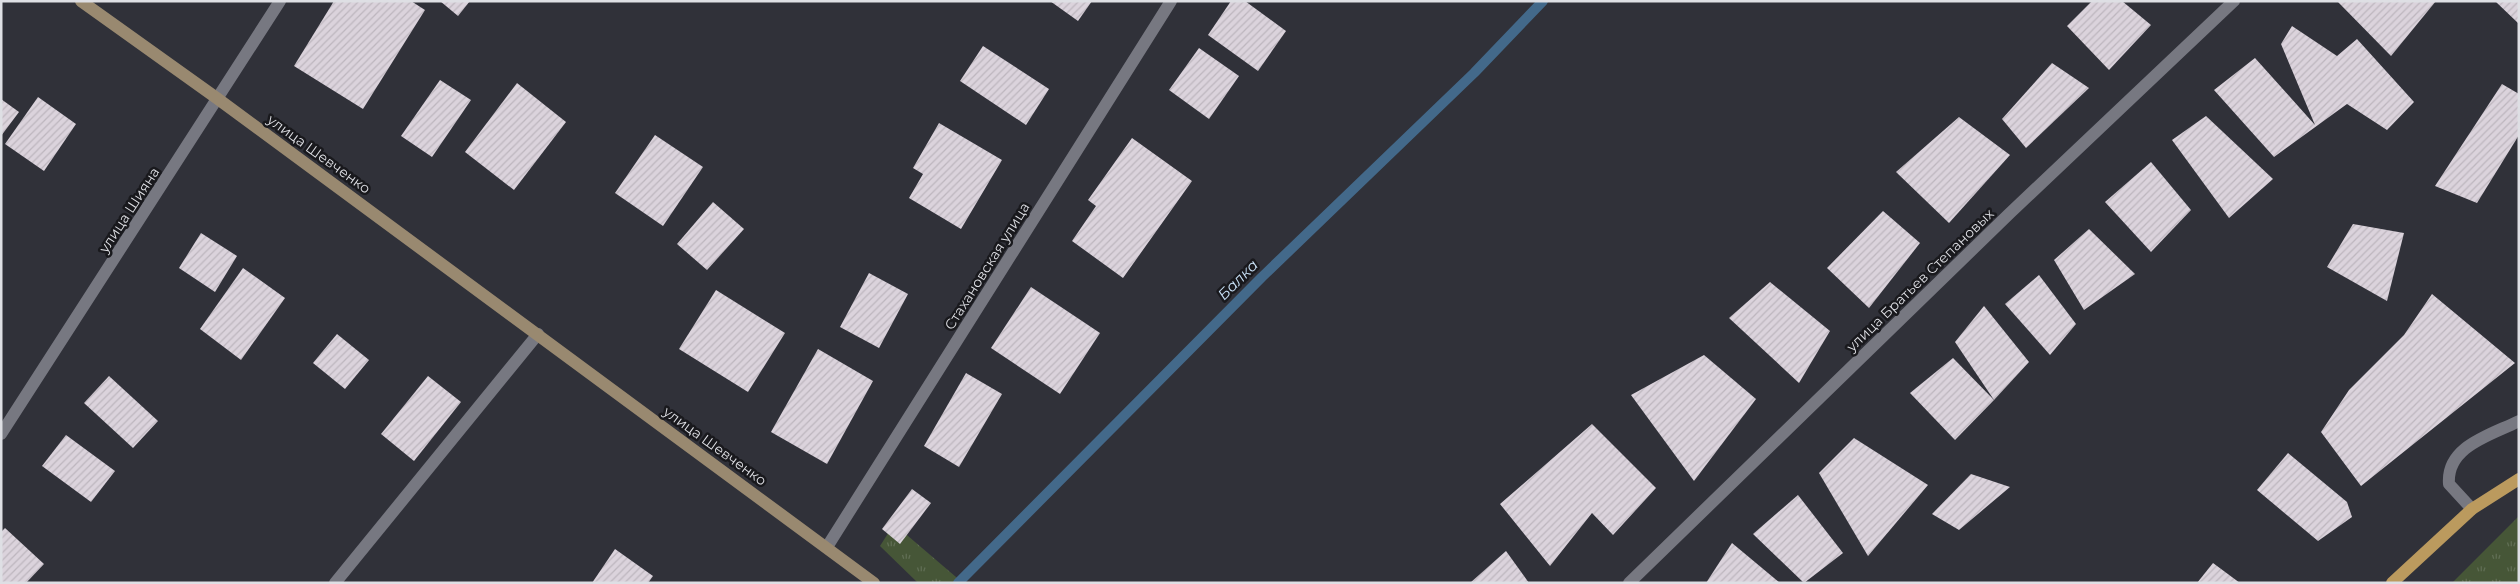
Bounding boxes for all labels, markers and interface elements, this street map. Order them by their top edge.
street label: улица Шевченко [263,110,374,198]
street label: улица Шияна [94,164,163,257]
street label: Стахановская улица [940,199,1034,333]
street label: улица Братьев Степановых [1842,204,1998,356]
water label: Балка [1213,255,1262,304]
street label: улица Шевченко [659,402,770,490]

